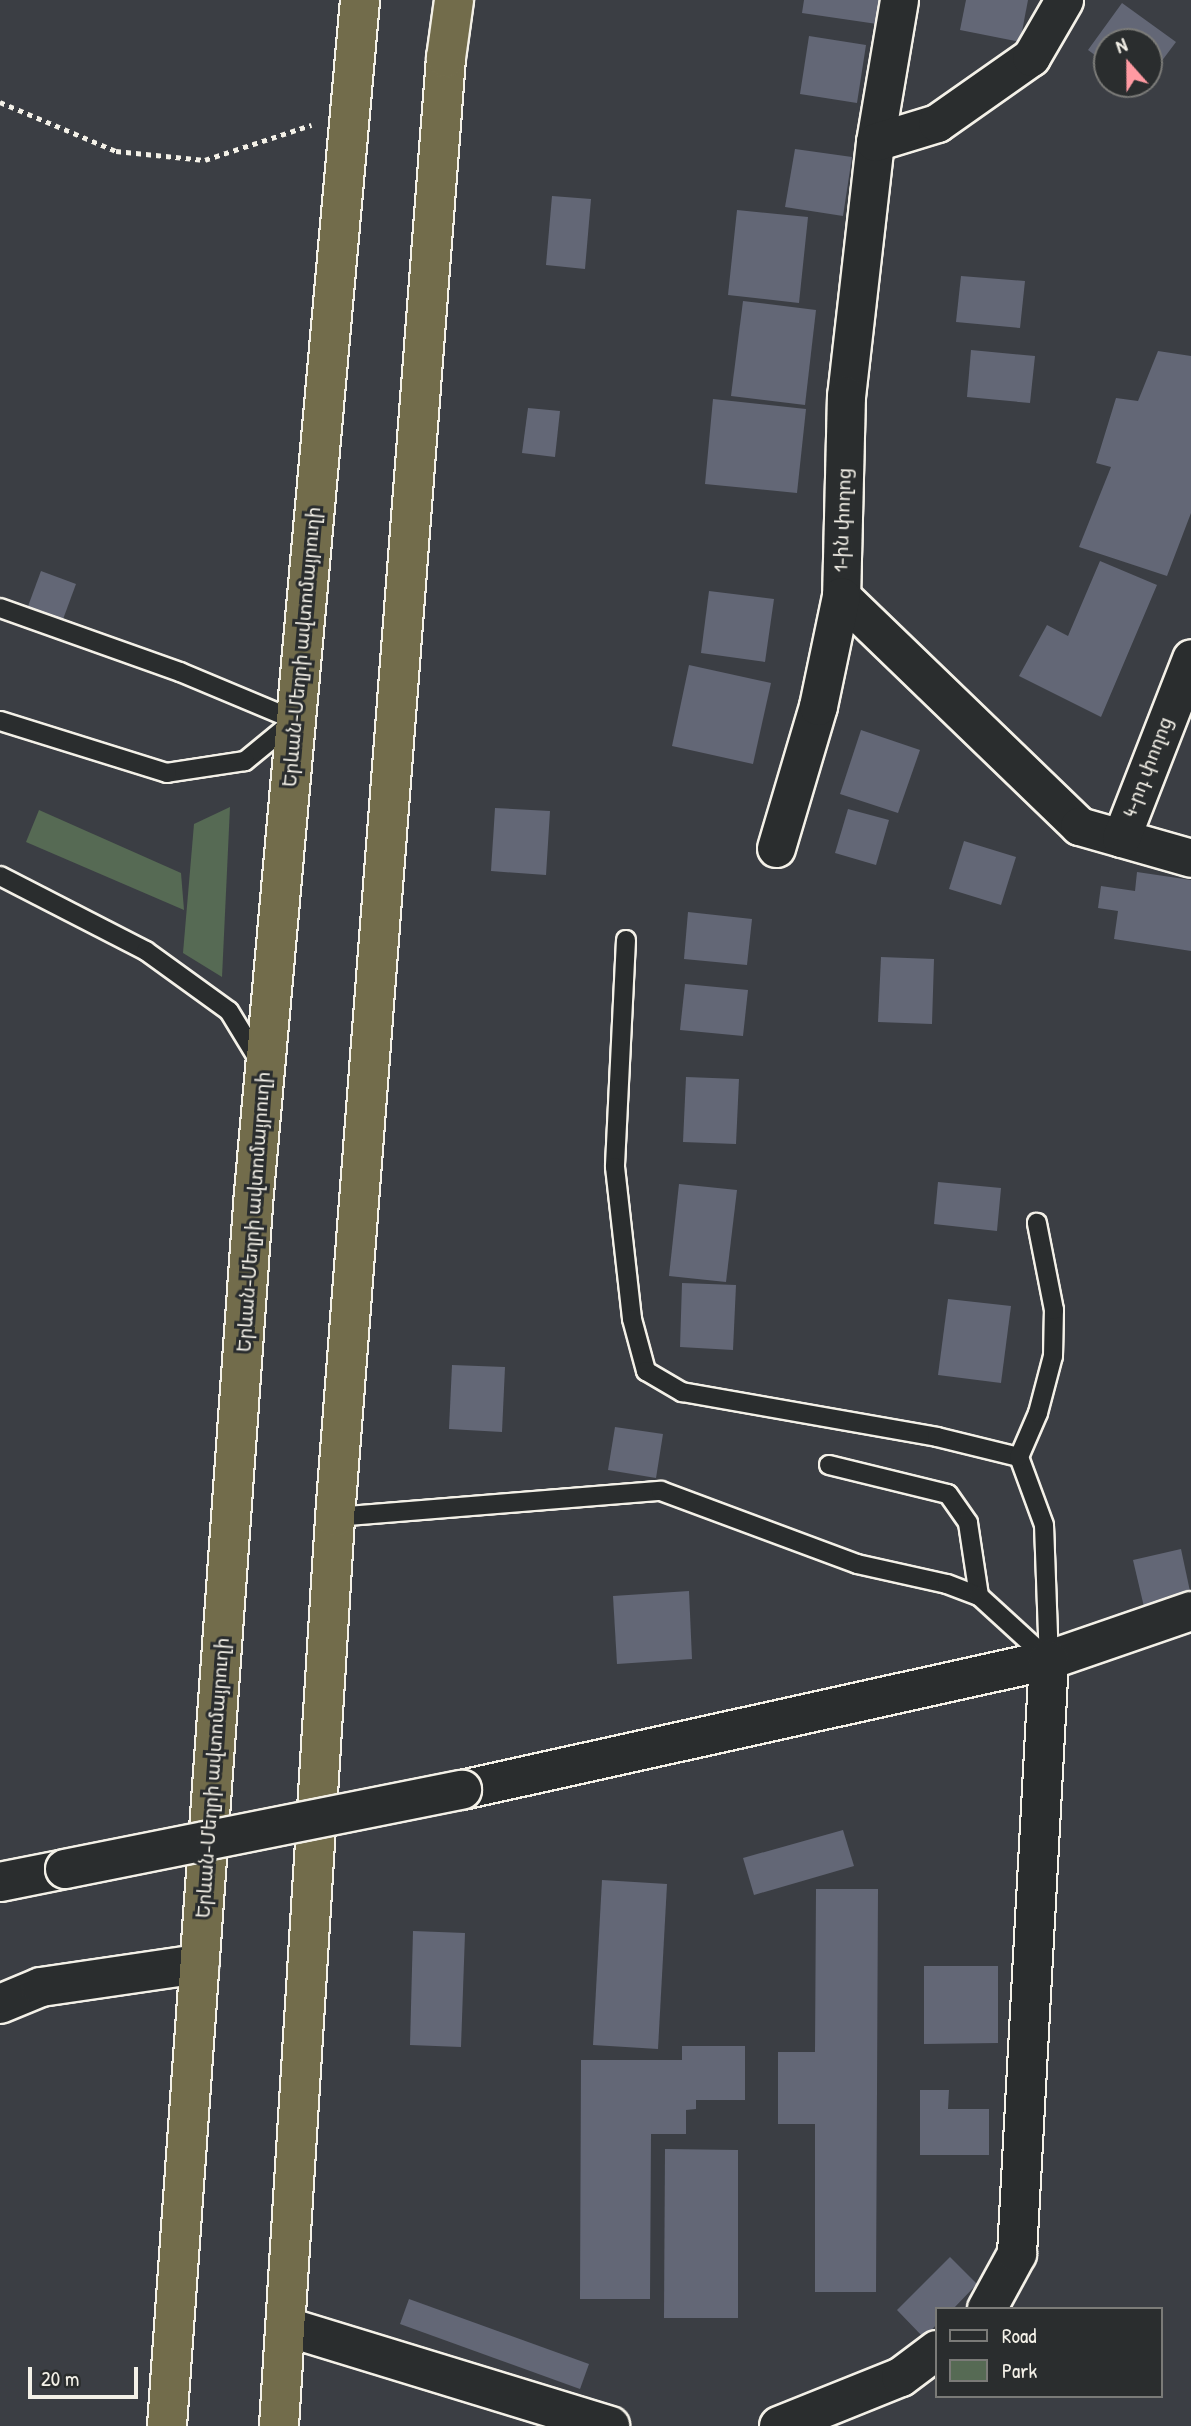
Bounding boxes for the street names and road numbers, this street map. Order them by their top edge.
street label: 1-ին փողոց [830,467,856,573]
street label: Երևան-Մեղրի ավտոմայրուղի [278,506,326,788]
street label: 4-րդ փողոց [1118,714,1178,820]
street label: Երևան-Մեղրի ավտոմայրուղի [233,1071,275,1353]
street label: Երևան-Մեղրի ավտոմայրուղի [192,1637,234,1919]

